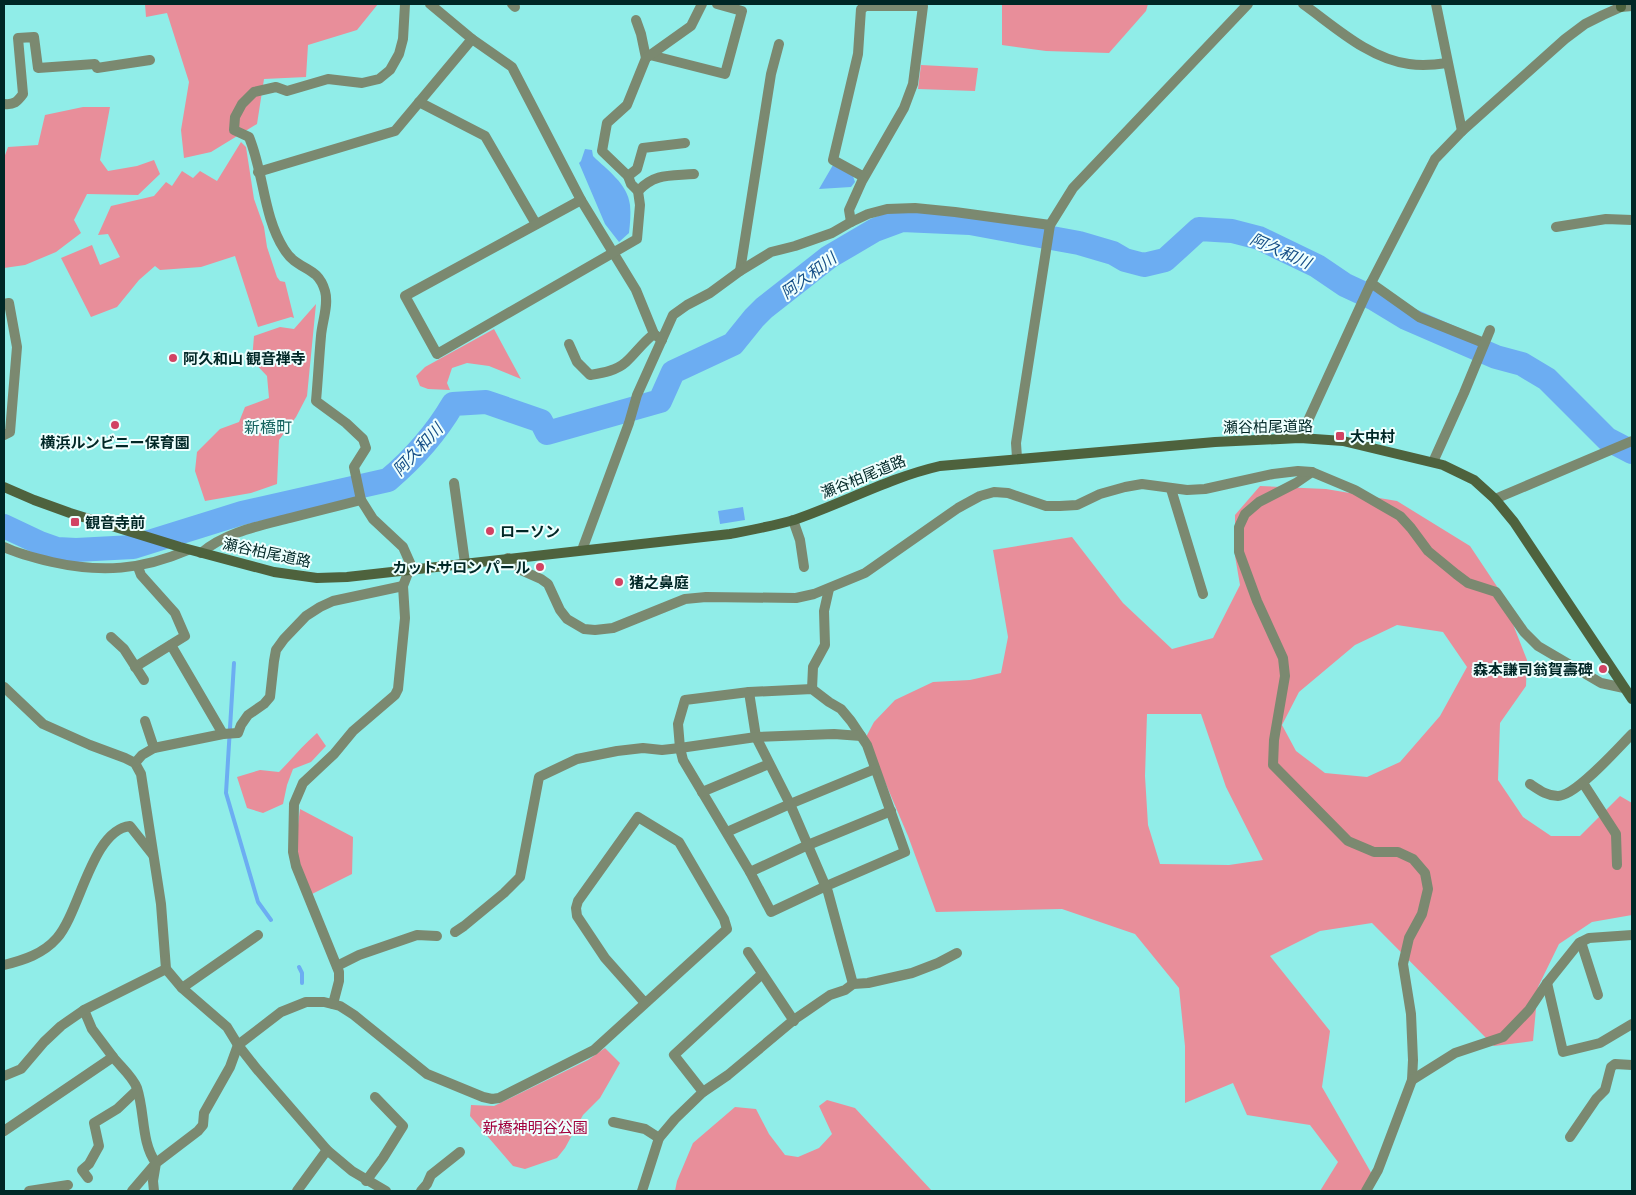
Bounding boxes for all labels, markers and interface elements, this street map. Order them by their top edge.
water label: 阿久和川 [1248,228,1316,273]
water label: 阿久和川 [777,247,841,302]
place label: 阿久和山 観音禅寺 [183,349,306,367]
marker: 阿久和山 観音禅寺 [167,352,179,364]
street label: 瀬谷柏尾道路 [1223,416,1313,436]
district label: 新橋町 [244,417,292,436]
water label: 阿久和川 [388,418,447,479]
marker: 横浜ルンビニー保育園 [109,419,121,431]
place label: 大中村 [1350,427,1395,445]
marker: 大中村 [1334,430,1346,442]
place label: 横浜ルンビニー保育園 [40,433,190,451]
street label: 瀬谷柏尾道路 [818,451,908,501]
place label: 観音寺前 [85,513,145,531]
marker: 観音寺前 [69,516,81,528]
place label: ローソン [500,522,560,540]
marker: ローソン [484,525,496,537]
street label: 瀬谷柏尾道路 [221,534,313,570]
place label: カットサロン パール [392,558,530,576]
marker: カットサロン パール [534,561,546,573]
place label: 猪之鼻庭 [629,573,689,591]
marker: 猪之鼻庭 [613,576,625,588]
place label: 森本謙司翁賀壽碑 [1473,660,1593,678]
marker: 森本謙司翁賀壽碑 [1597,663,1609,675]
park label: 新橋神明谷公園 [482,1118,588,1136]

